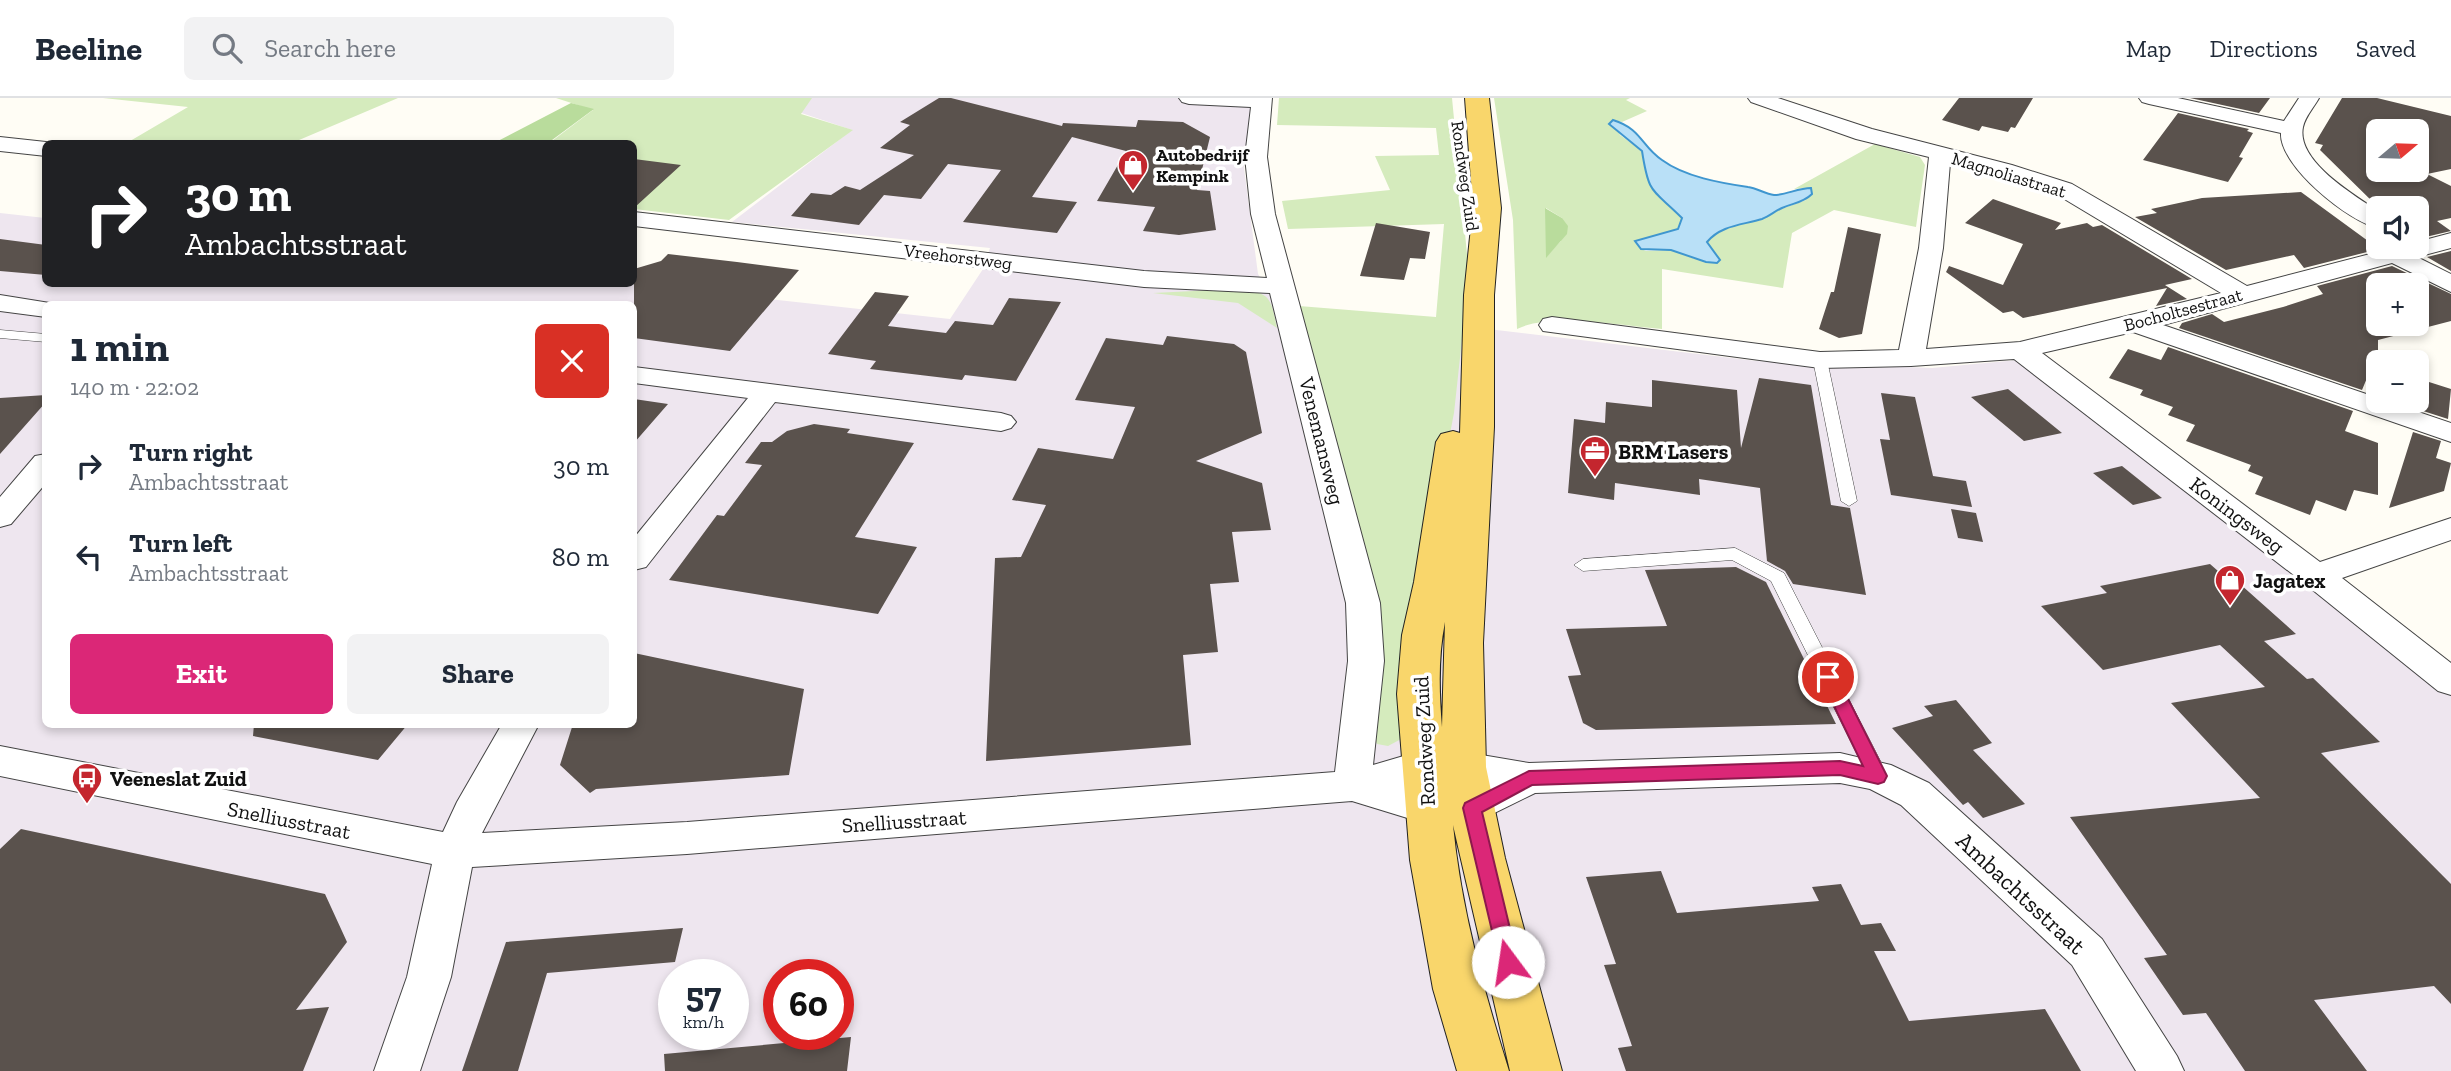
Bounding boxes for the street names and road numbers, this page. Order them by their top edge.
street label: Rondweg Zuid [1446,119,1484,233]
street label: Magnoliastraat [1949,147,2069,203]
street label: Vreehorstweg [902,239,1013,275]
street label: Bocholtsestraat [2121,284,2245,336]
street label: Venemansweg [1294,374,1350,508]
street label: Koningsweg [2185,471,2290,559]
street label: Rondweg Zuid [1408,675,1440,807]
street label: Snelliusstraat [225,796,353,844]
street label: Snelliusstraat [841,804,967,838]
street label: Ambachtsstraat [1950,826,2092,960]

